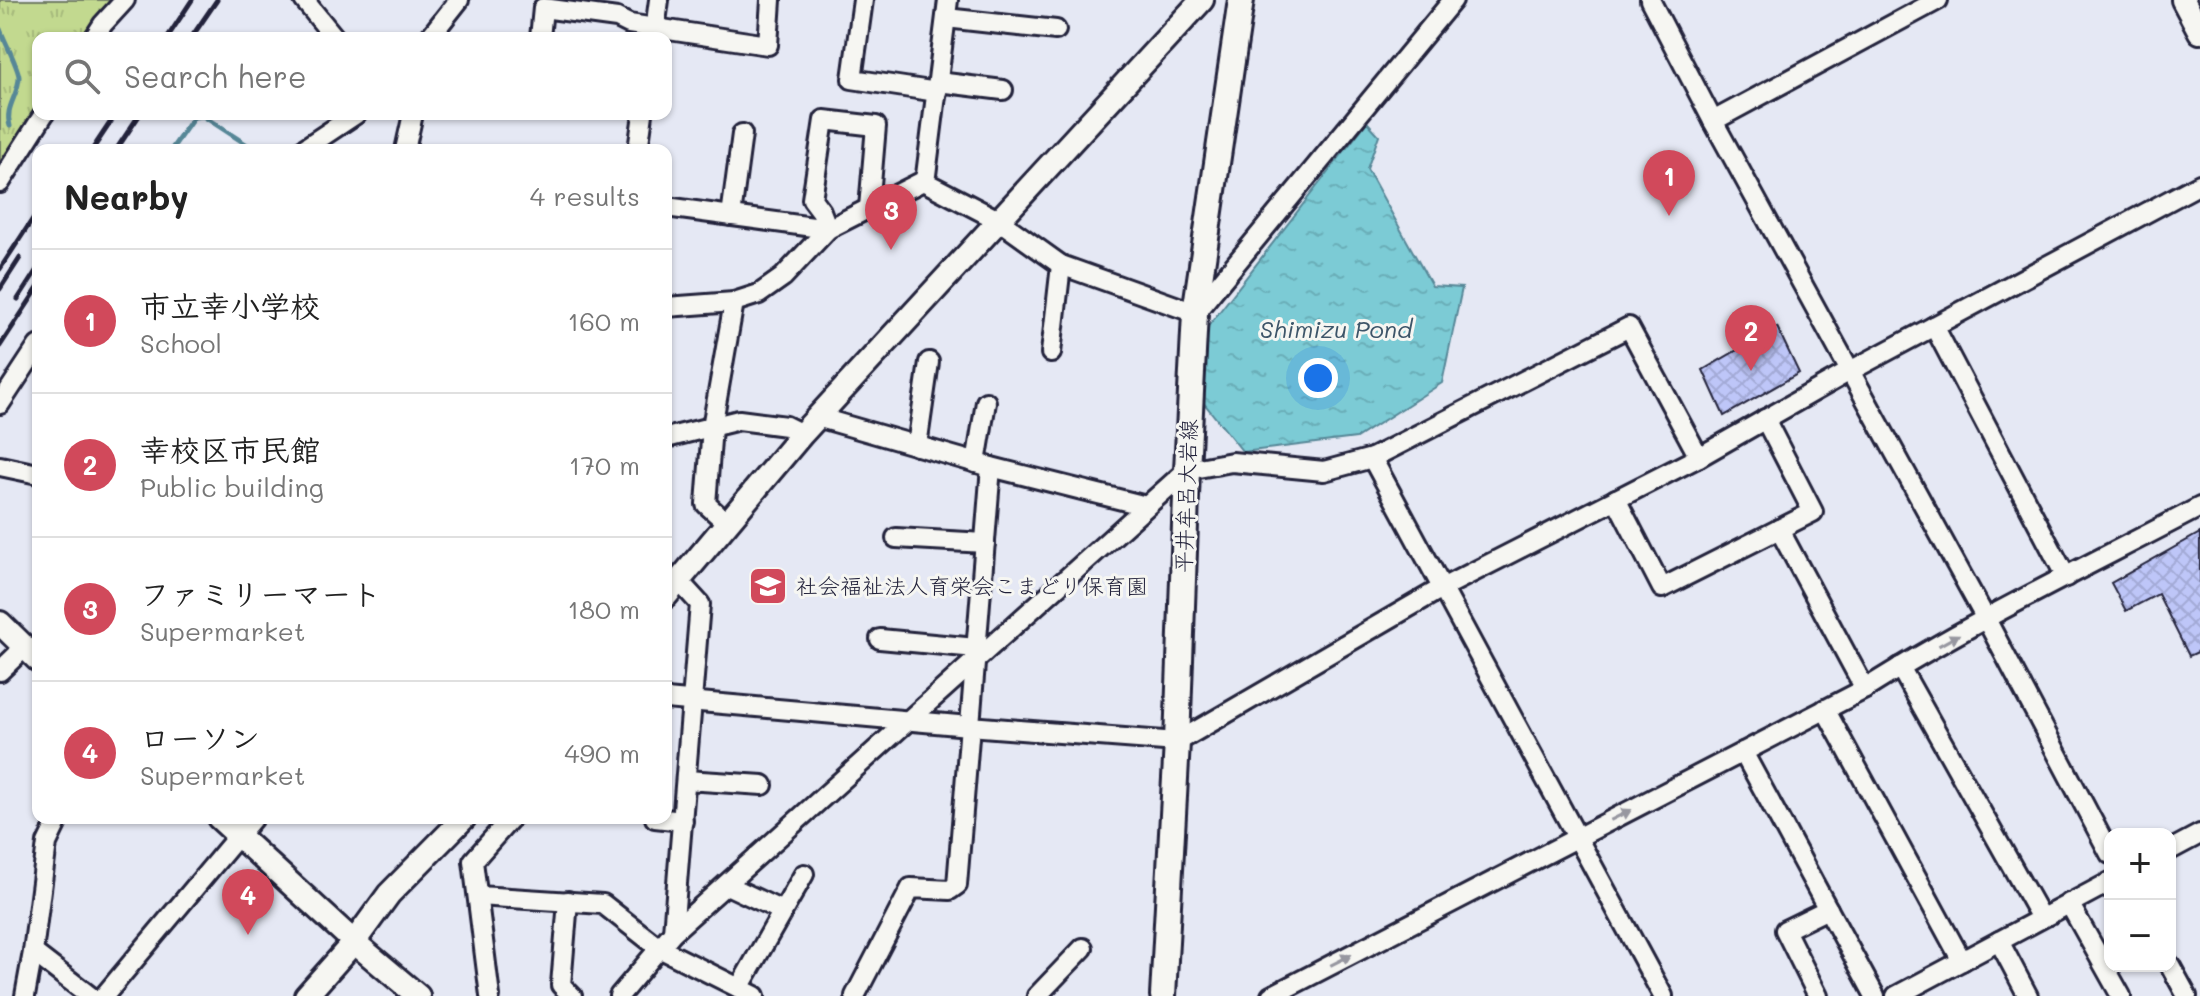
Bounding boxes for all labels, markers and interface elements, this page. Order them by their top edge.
search box [32,32,672,120]
icon: search [60,54,104,98]
text: Search here [124,56,307,96]
pin: 1 [1643,150,1695,216]
text: Nearby [64,174,189,219]
text: 4 results [530,179,640,213]
pin: 3 [865,184,917,250]
text: 市立幸小学校 [140,285,320,325]
text: 1 [84,304,96,338]
text: 160 m [568,304,640,338]
pin: 2 [1725,305,1777,371]
water label: Shimizu Pond [1260,313,1414,344]
text: School [140,326,222,360]
your location [1298,358,1338,398]
street label: 平井牟呂大岩線 [1168,419,1203,573]
text: 幸校区市民館 [140,429,320,469]
text: 2 [83,448,97,482]
text: 170 m [569,448,640,482]
text: Public building [140,470,324,504]
school or university icon: 社会福祉法人育栄会こまどり保育園 [747,565,789,607]
place label: 社会福祉法人育栄会こまどり保育園 [796,571,1148,600]
text: ファミリーマート [140,573,381,613]
text: 3 [82,592,98,626]
text: 180 m [568,592,640,626]
text: Supermarket [140,614,305,648]
one-way arrow [1938,633,1961,646]
text: ローソン [140,717,260,757]
text: 4 [82,736,98,770]
text: 490 m [564,736,640,770]
text: Supermarket [140,758,305,792]
one-way arrow [1610,808,1633,822]
map controls [2104,828,2176,972]
button: + [2104,828,2176,900]
pin: 4 [222,869,274,935]
button: − [2104,900,2176,972]
one-way arrow [1329,954,1352,967]

